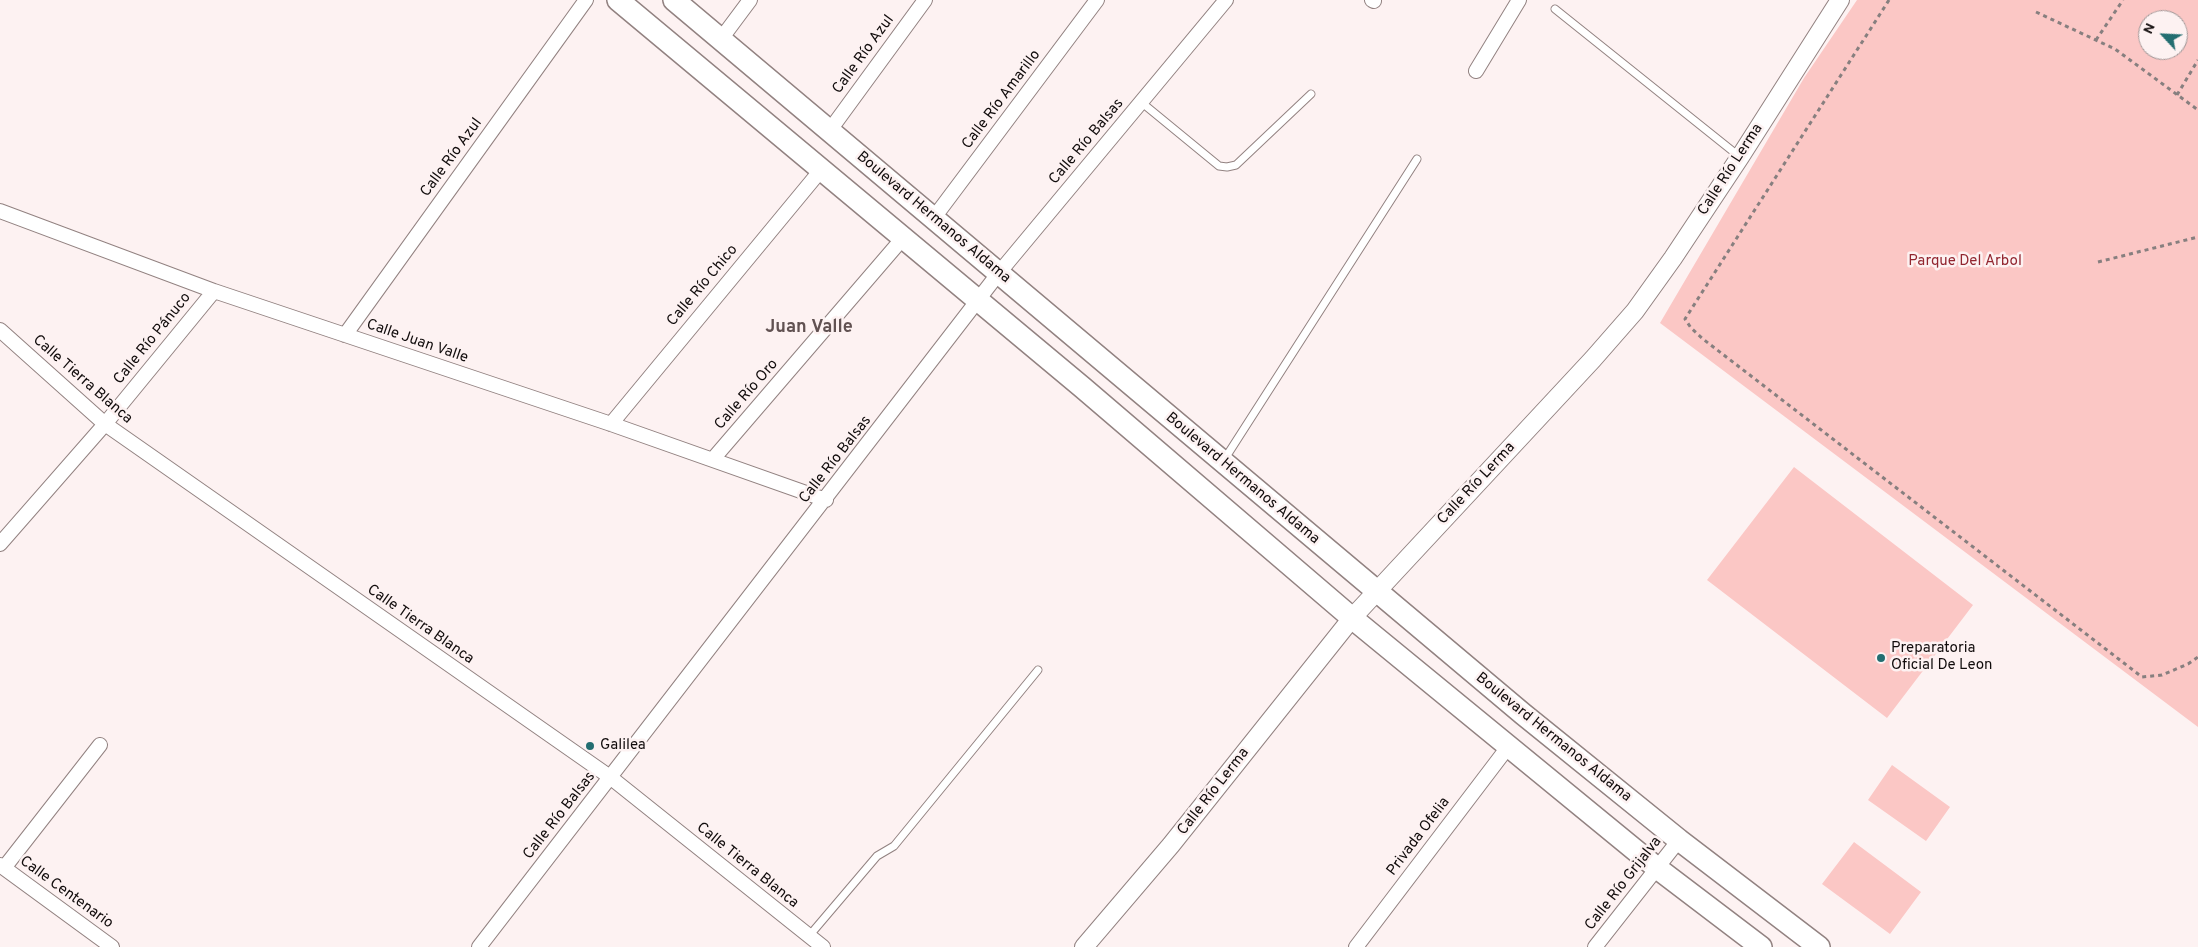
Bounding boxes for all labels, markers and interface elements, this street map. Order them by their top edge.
north arrow [2138,10,2188,60]
street label: Calle Río Azul [829,12,899,98]
text: N [2140,21,2160,37]
street label: Calle Río Amarillo [959,47,1045,153]
street label: Calle Río Balsas [1046,95,1128,189]
street label: Calle Río Azul [417,115,487,201]
street label: Calle Río Lerma [1695,121,1767,219]
street label: Boulevard Hermanos Aldama [852,148,1014,288]
street label: Calle Río Chico [664,242,742,330]
park label: Parque Del Arbol [1908,253,2022,271]
street label: Calle Río Pánuco [110,289,196,389]
street label: Calle Juan Valle [364,316,470,368]
district label: Juan Valle [765,317,853,339]
street label: Calle Tierra Blanca [28,332,136,428]
street label: Calle Río Oro [711,356,783,434]
street label: Boulevard Hermanos Aldama [1161,409,1323,549]
street label: Calle Río Balsas [796,413,876,507]
street label: Calle Río Lerma [1434,439,1520,529]
street label: Calle Tierra Blanca [363,581,477,669]
place label: Preparatoria Oficial De Leon [1891,640,1993,675]
marker: Preparatoria Oficial De Leon [1875,652,1887,664]
street label: Boulevard Hermanos Aldama [1471,669,1635,807]
place label: Galilea [600,737,646,755]
marker: Galilea [584,740,596,752]
street label: Calle Río Lerma [1174,745,1254,839]
street label: Calle Río Balsas [520,769,600,863]
street label: Privada Ofelia [1384,794,1454,880]
street label: Calle Tierra Blanca [692,819,802,913]
street label: Calle Río Grijalva [1582,834,1666,934]
street label: Calle Centenario [16,853,116,933]

